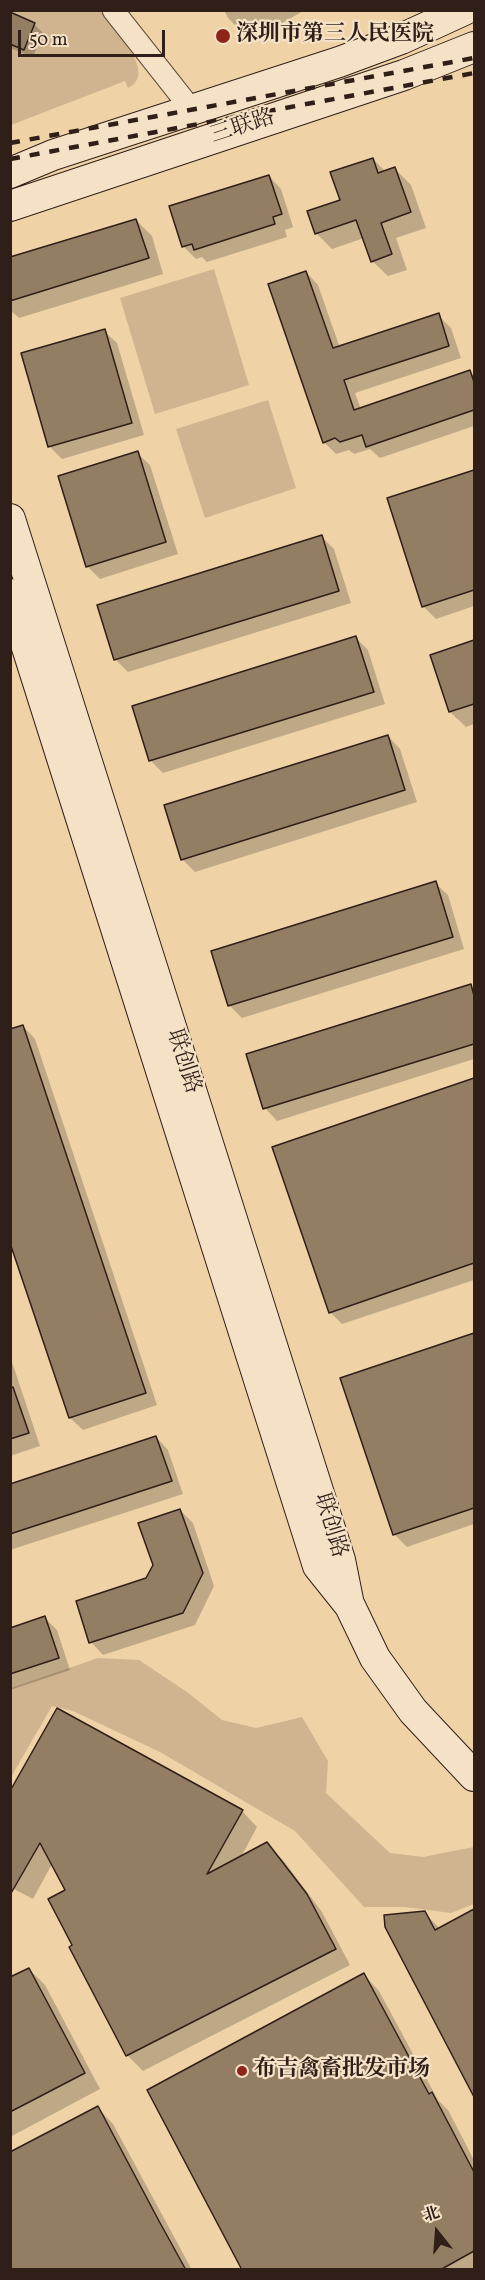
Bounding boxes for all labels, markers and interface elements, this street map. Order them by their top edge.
scale bar [21,18,168,56]
place label: 深圳市第三人民医院 [236,23,434,49]
marker: 深圳市第三人民医院 [214,27,232,45]
text: 50 m [29,28,68,53]
street label: 三联路 [208,105,278,151]
street label: 联创路 [159,1027,205,1097]
street label: 联创路 [307,1491,351,1561]
place label: 布吉禽畜批发市场 [254,2058,430,2084]
marker: 布吉禽畜批发市场 [235,2064,249,2078]
north arrow [407,2202,467,2262]
text: 北 [421,2202,443,2228]

